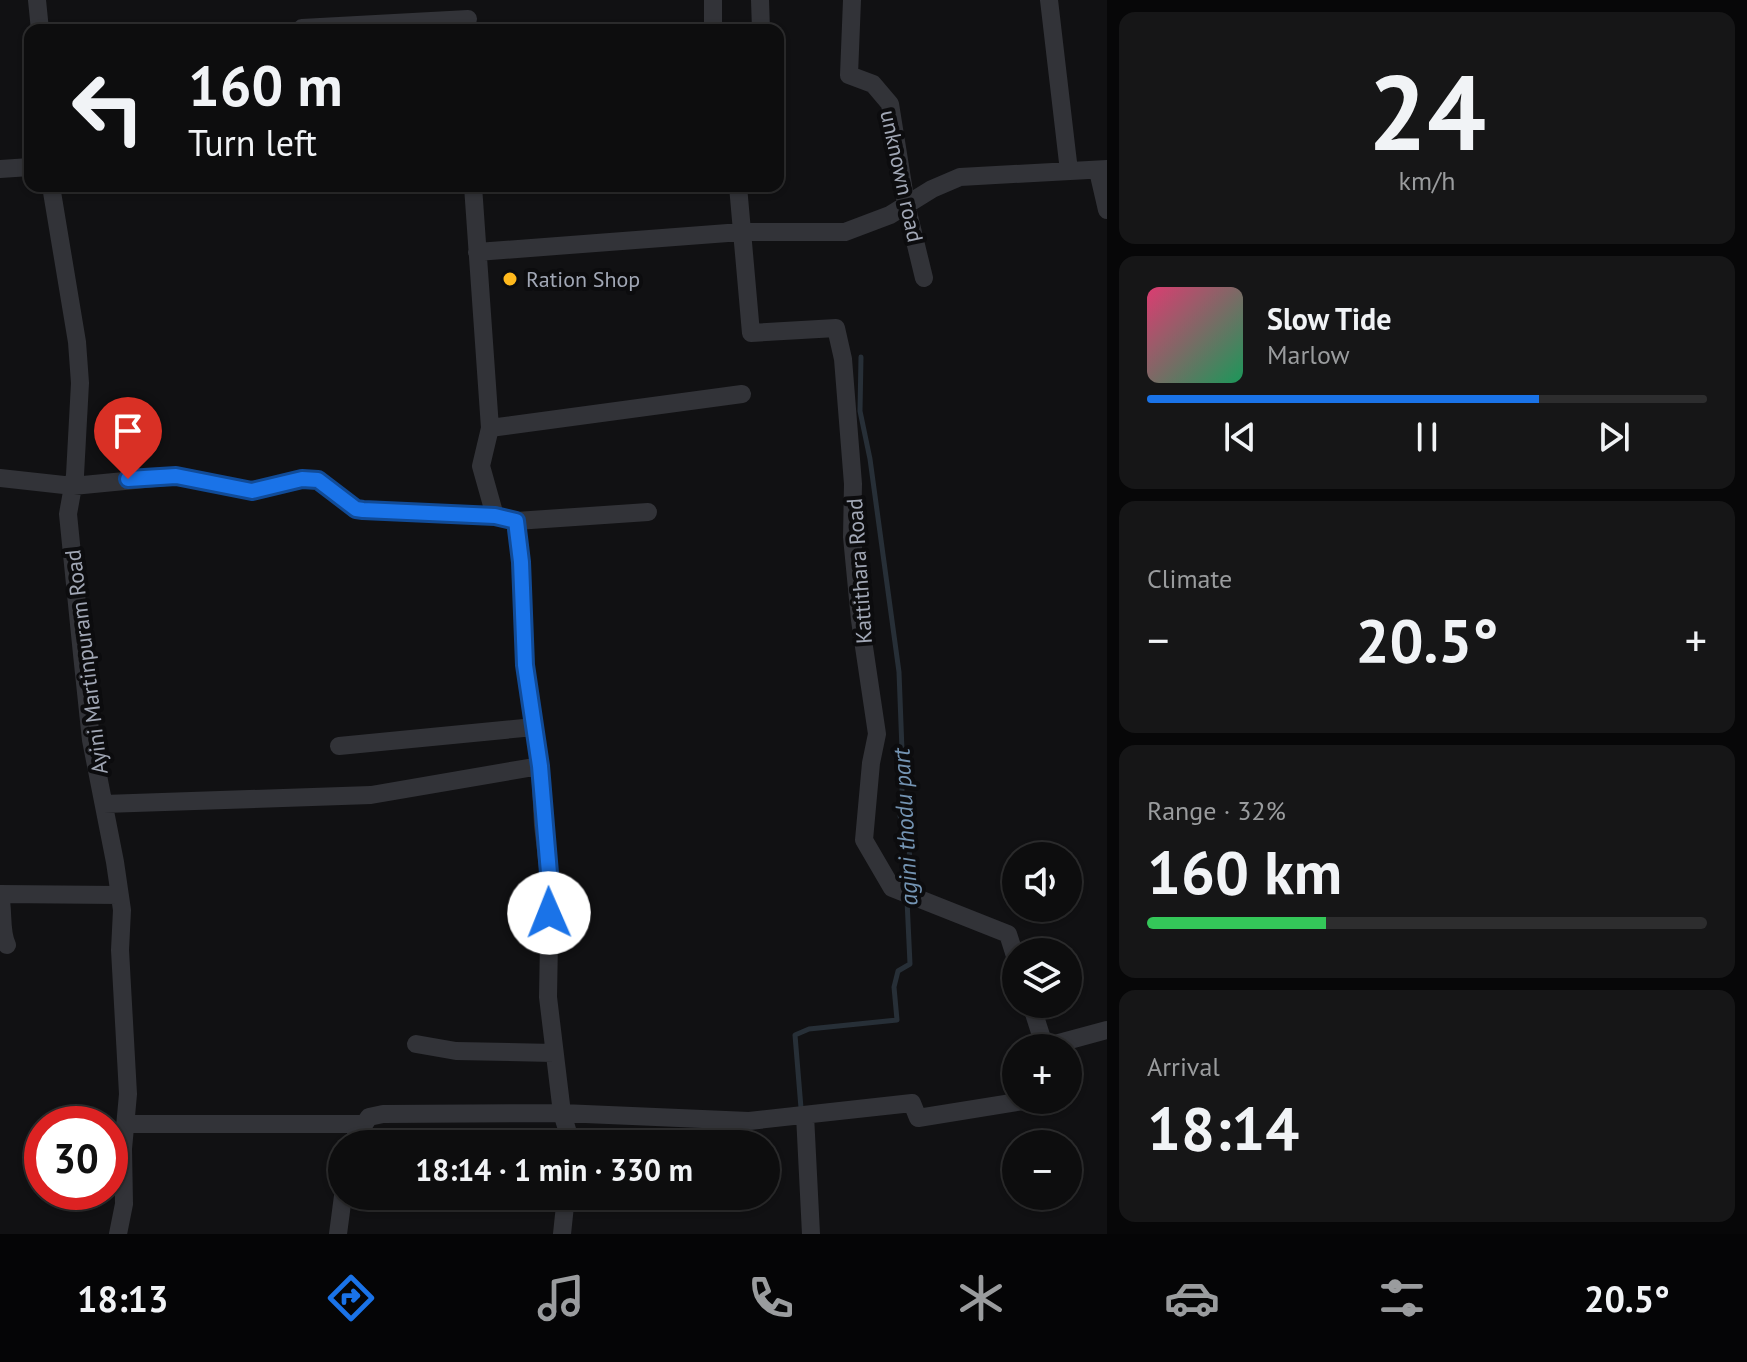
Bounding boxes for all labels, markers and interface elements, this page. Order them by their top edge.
text: 24 [1368,44,1486,179]
text: 160 m [188,49,343,121]
icon: left [56,56,160,160]
street label: unknown road [874,107,930,245]
text: Turn left [188,119,317,166]
text: km/h [1399,164,1456,197]
place label: Ration Shop [526,265,640,293]
marker: Ration Shop [501,270,519,288]
text: Slow Tide [1267,299,1392,338]
text: Marlow [1267,338,1350,371]
pin [94,397,162,479]
icon: arrive [106,409,150,453]
icon: previous [1218,415,1262,459]
icon: pause [1405,415,1449,459]
icon: next [1592,415,1636,459]
street label: Kattithara Road [840,497,878,645]
street label: Ayini Martinpuram Road [58,548,114,776]
text: Climate [1147,562,1232,595]
text: 20.5° [1355,601,1499,679]
text: − [1147,611,1169,668]
text: + [1685,611,1707,668]
water label: agini thodu part [885,746,925,906]
text: Range · 32% [1147,794,1286,827]
text: 160 km [1147,833,1342,911]
map controls [1002,842,1082,1210]
button: sound [1002,842,1082,922]
position arrow [507,871,591,955]
button: layers [1002,938,1082,1018]
button: + [1002,1034,1082,1114]
text: Arrival [1147,1050,1220,1083]
text: 18:14 [1147,1089,1299,1167]
speed limit sign: 30 [24,1106,128,1210]
button: − [1002,1130,1082,1210]
text: 18:14 · 1 min · 330 m [415,1150,693,1189]
icon: directions [323,1270,379,1326]
icon: music [533,1270,589,1326]
icon: phone [743,1270,799,1326]
icon: climate [953,1270,1009,1326]
icon: car [1164,1270,1220,1326]
icon: filters [1374,1270,1430,1326]
text: 18:13 [77,1275,168,1322]
text: 20.5° [1584,1275,1670,1322]

